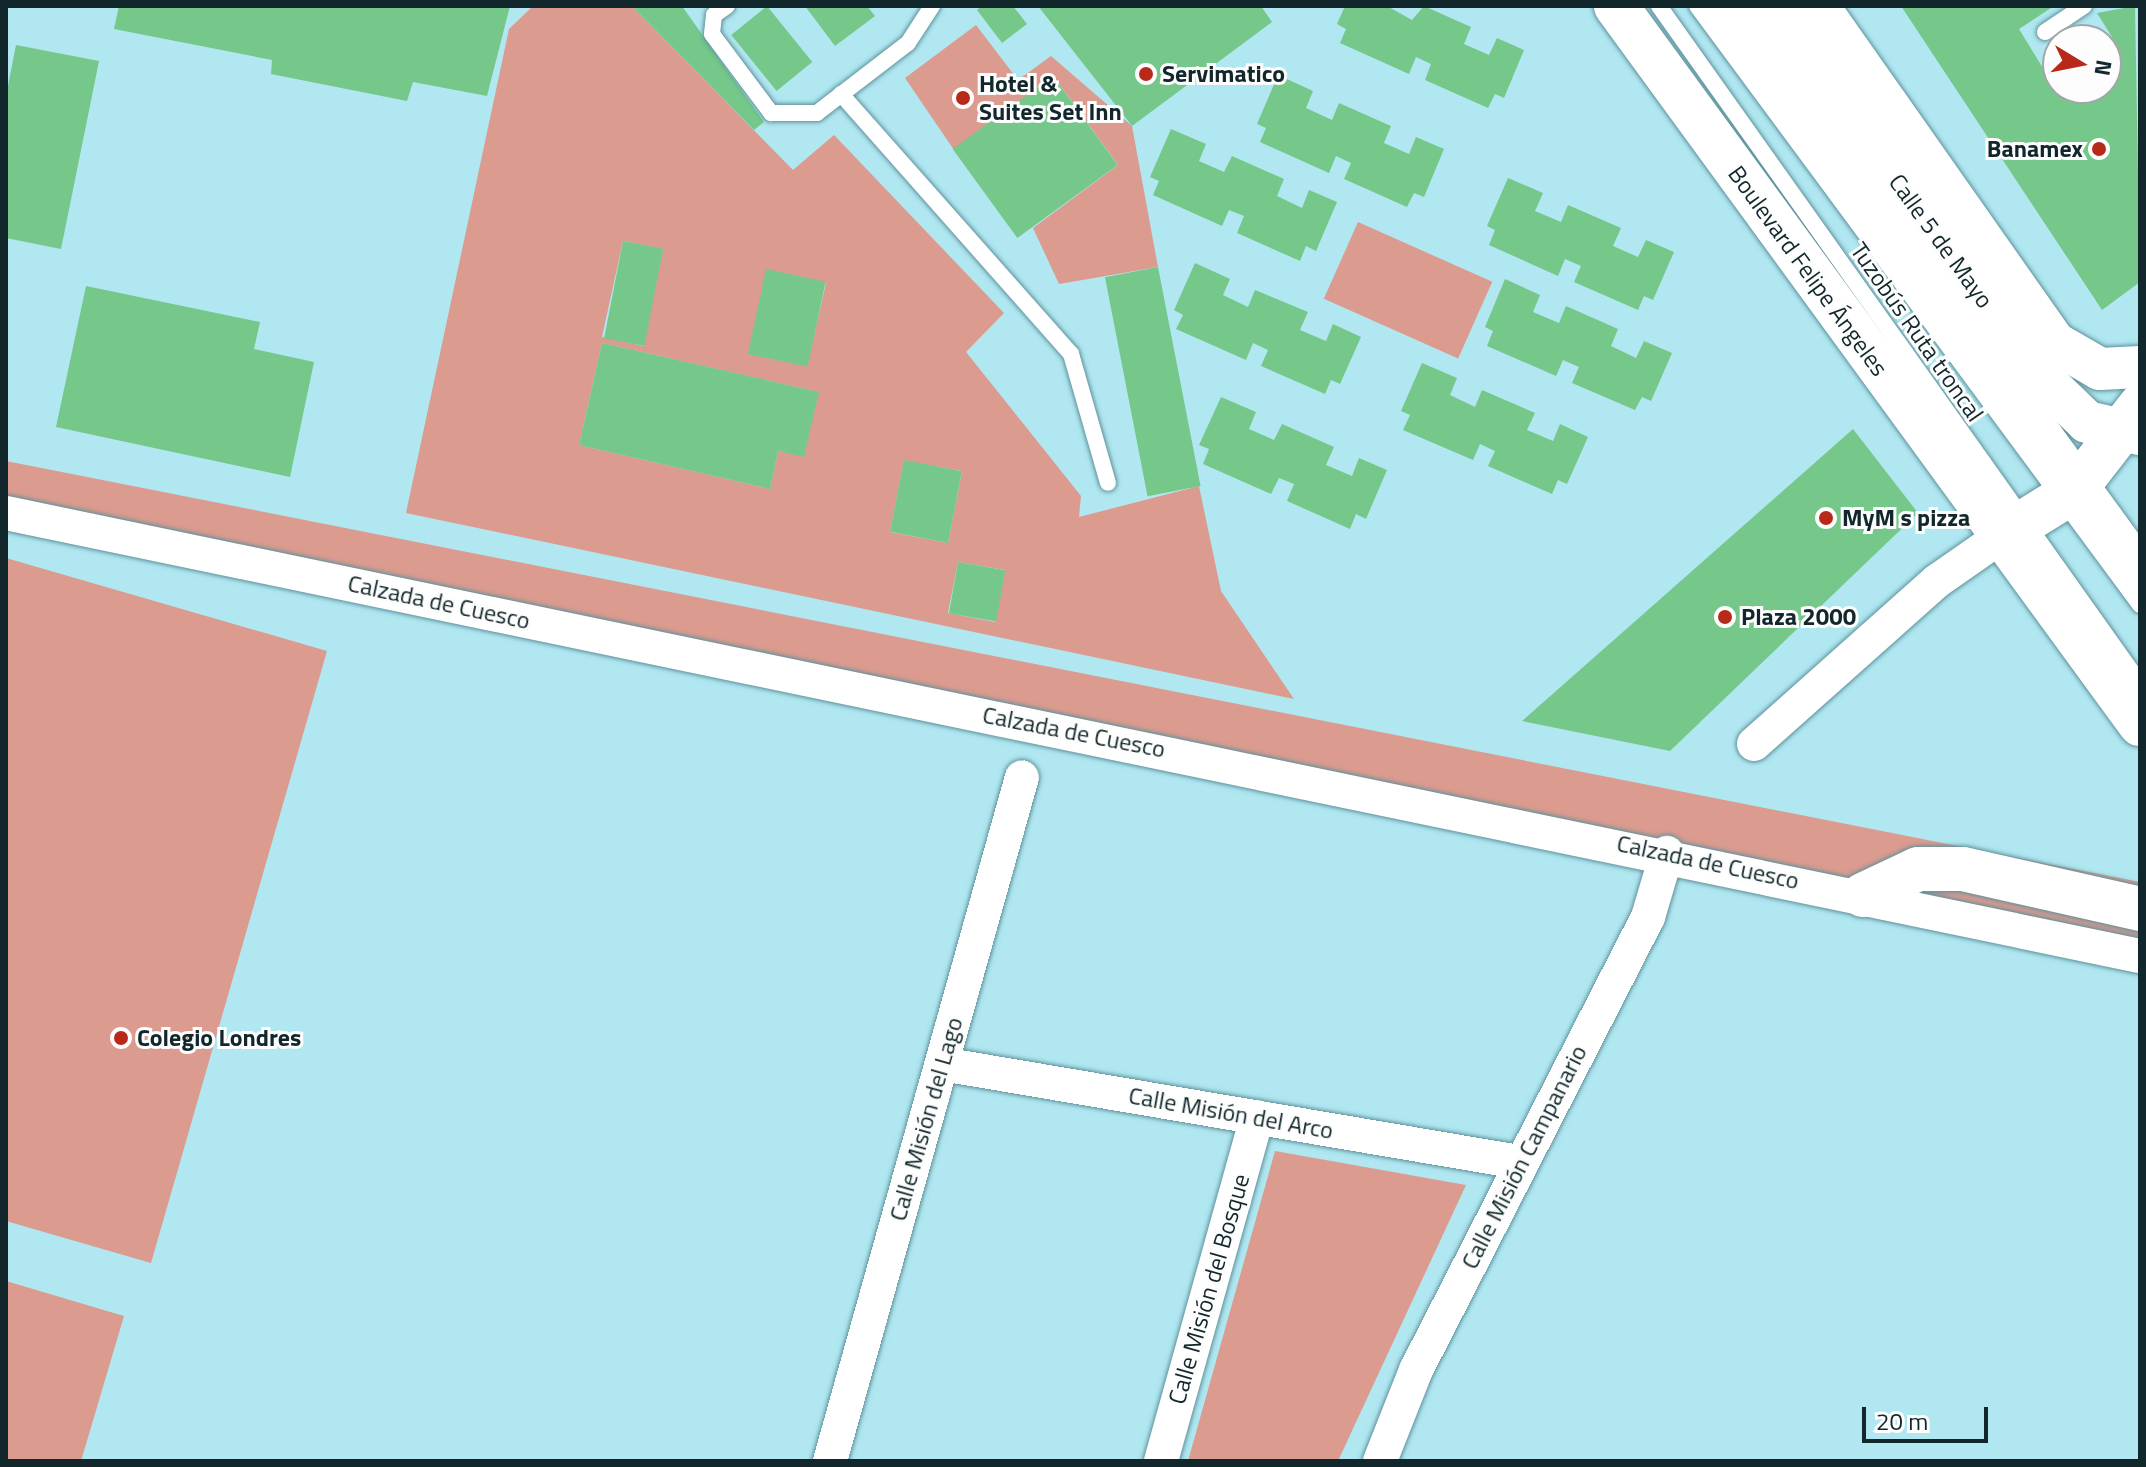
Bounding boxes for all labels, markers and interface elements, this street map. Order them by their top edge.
north arrow [2042,24,2122,104]
text: N [2086,57,2122,78]
place label: Servimatico [1162,60,1285,88]
marker: Servimatico [1137,65,1155,83]
place label: Hotel & Suites Set Inn [979,70,1122,126]
marker: Hotel & Suites Set Inn [954,89,972,107]
place label: Banamex [1987,135,2083,163]
marker: Banamex [2090,140,2108,158]
street label: Boulevard Felipe Ángeles [1722,160,1894,382]
street label: Calle 5 de Mayo [1883,168,1999,314]
street label: Tuzobús Ruta troncal [1844,237,1990,427]
place label: MyM s pizza [1842,504,1970,532]
marker: MyM s pizza [1817,509,1835,527]
street label: Calzada de Cuesco [345,569,533,635]
place label: Plaza 2000 [1741,603,1856,631]
marker: Plaza 2000 [1716,608,1734,626]
street label: Calzada de Cuesco [980,700,1168,764]
street label: Calzada de Cuesco [1614,829,1802,895]
street label: Calle Misión del Lago [883,1014,969,1224]
place label: Colegio Londres [137,1024,301,1052]
marker: Colegio Londres [112,1029,130,1047]
street label: Calle Misión Campanario [1455,1040,1593,1274]
street label: Calle Misión del Arco [1126,1081,1336,1145]
street label: Calle Misión del Bosque [1162,1171,1256,1407]
scale bar [1866,1391,1992,1441]
text: 20 m [1876,1403,1928,1439]

